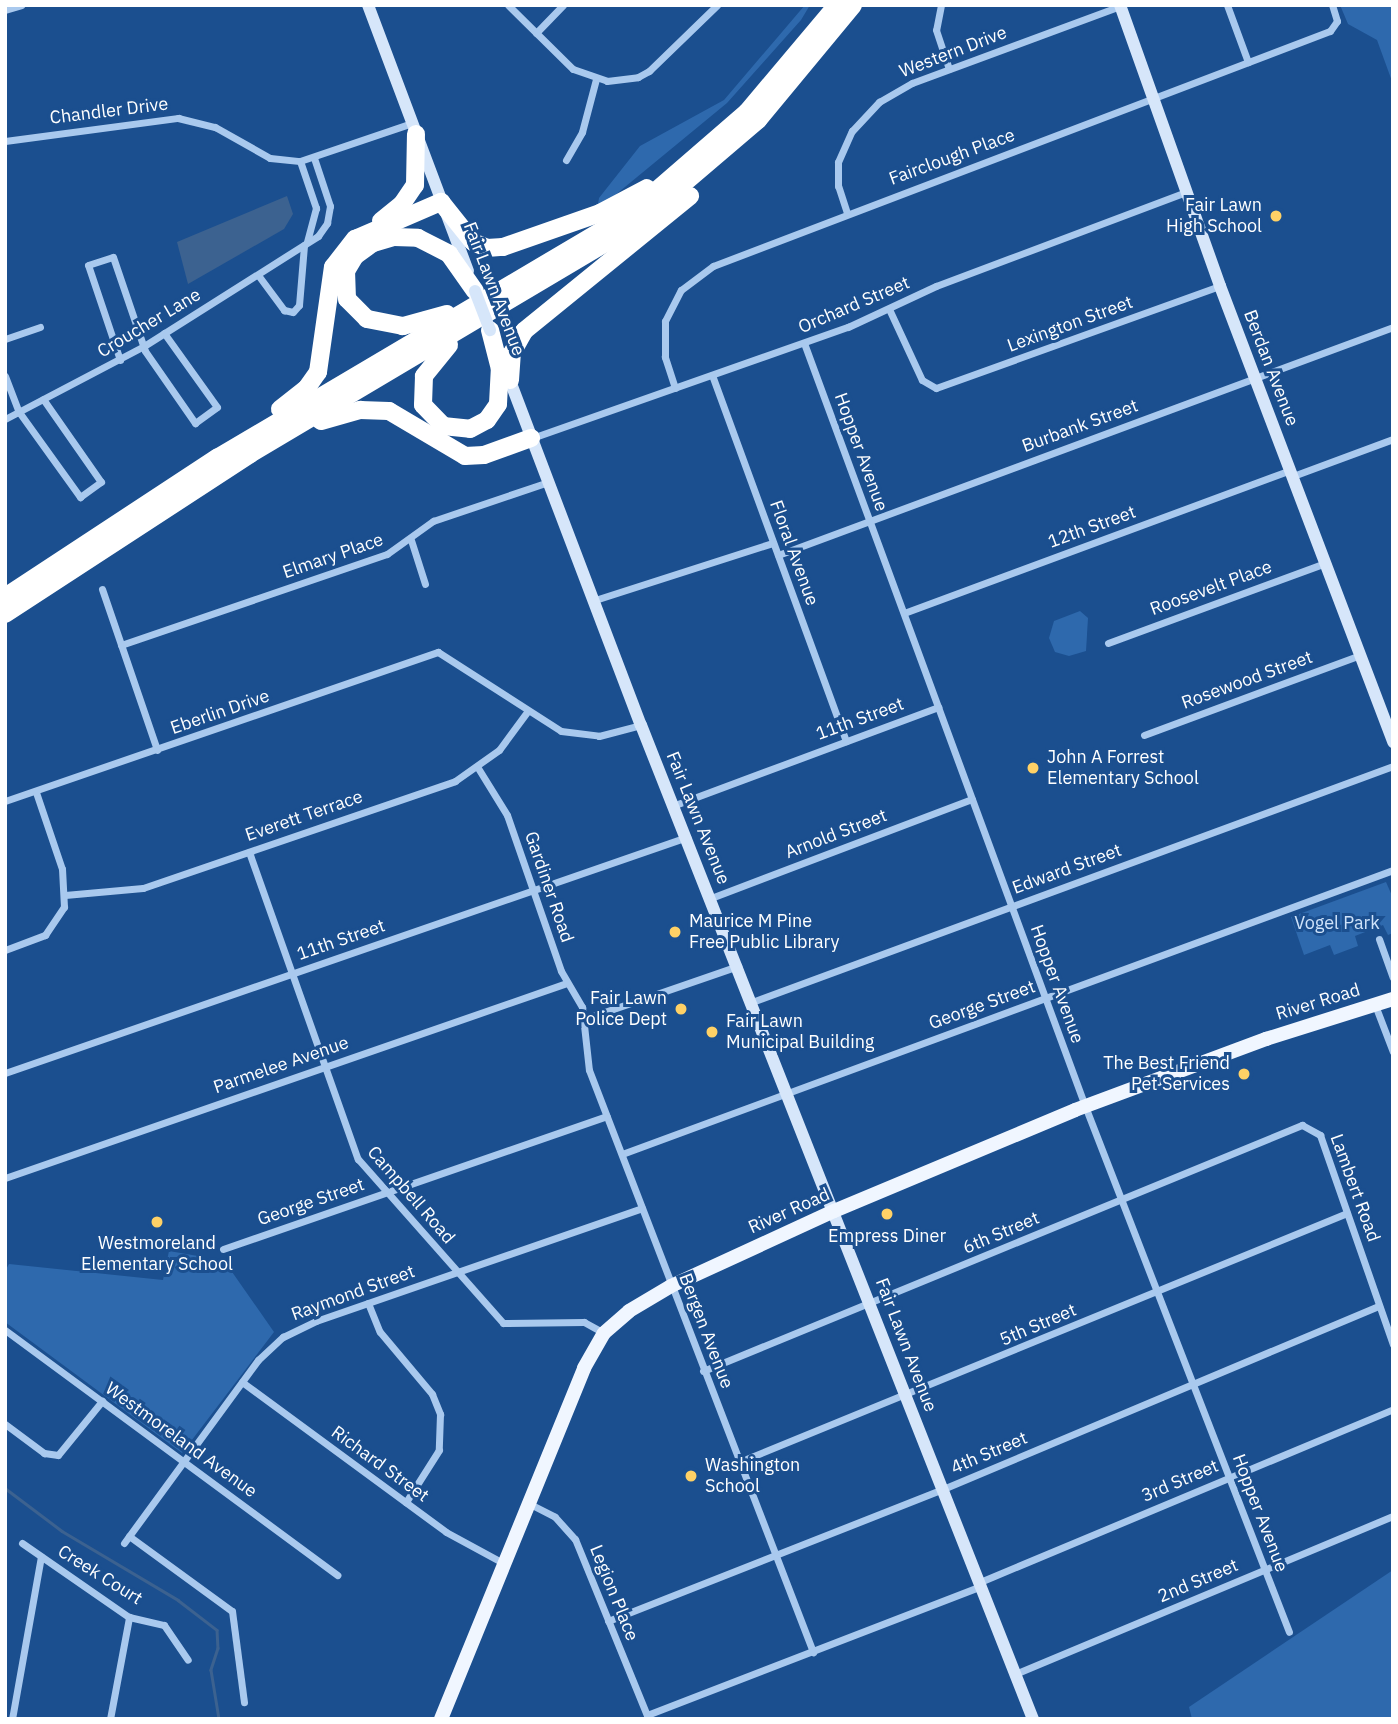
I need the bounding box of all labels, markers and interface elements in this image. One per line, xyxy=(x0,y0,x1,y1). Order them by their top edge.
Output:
street label: Western Drive xyxy=(896,22,1010,82)
street label: Chandler Drive xyxy=(49,93,169,129)
street label: Fairclough Place xyxy=(886,124,1018,190)
place label: Fair Lawn High School xyxy=(1166,195,1262,238)
marker: Fair Lawn High School xyxy=(1268,208,1284,224)
street label: Fair Lawn Avenue xyxy=(459,219,529,359)
street label: Orchard Street xyxy=(795,272,913,338)
street label: Croucher Lane xyxy=(93,284,205,362)
street label: Lexington Street xyxy=(1004,291,1136,357)
street label: Berdan Avenue xyxy=(1239,307,1303,429)
street label: Hopper Avenue xyxy=(830,390,892,514)
street label: Burbank Street xyxy=(1019,395,1141,457)
street label: Floral Avenue xyxy=(765,497,823,609)
street label: 12th Street xyxy=(1045,501,1139,553)
street label: Elmary Place xyxy=(280,529,386,583)
street label: Roosevelt Place xyxy=(1147,556,1275,620)
street label: Rosewood Street xyxy=(1179,646,1315,714)
street label: Eberlin Drive xyxy=(168,685,272,739)
street label: 11th Street xyxy=(813,693,907,745)
place label: John A Forrest Elementary School xyxy=(1047,747,1199,790)
street label: Fair Lawn Avenue xyxy=(662,748,734,888)
marker: John A Forrest Elementary School xyxy=(1025,760,1041,776)
street label: Everett Terrace xyxy=(242,786,366,846)
street label: Arnold Street xyxy=(782,805,890,863)
street label: Gardiner Road xyxy=(520,829,578,945)
street label: Edward Street xyxy=(1009,839,1125,899)
place label: Maurice M Pine Free Public Library xyxy=(689,911,839,954)
park label: Vogel Park xyxy=(1294,912,1380,934)
street label: 11th Street xyxy=(294,915,388,965)
street label: Hopper Avenue xyxy=(1026,922,1088,1046)
marker: Maurice M Pine Free Public Library xyxy=(667,924,683,940)
street label: George Street xyxy=(926,976,1038,1034)
street label: River Road xyxy=(1273,979,1363,1025)
place label: Fair Lawn Police Dept xyxy=(575,988,667,1030)
marker: Fair Lawn Police Dept xyxy=(673,1001,689,1017)
place label: Fair Lawn Municipal Building xyxy=(726,1011,874,1054)
marker: Fair Lawn Municipal Building xyxy=(704,1024,720,1040)
street label: Parmelee Avenue xyxy=(211,1032,351,1098)
place label: The Best Friend Pet Services xyxy=(1103,1053,1230,1096)
marker: The Best Friend Pet Services xyxy=(1236,1066,1252,1082)
street label: Lambert Road xyxy=(1325,1131,1385,1245)
street label: Campbell Road xyxy=(363,1142,459,1248)
street label: George Street xyxy=(255,1174,367,1230)
street label: River Road xyxy=(745,1183,833,1239)
marker: Empress Diner xyxy=(879,1206,895,1222)
street label: 6th Street xyxy=(960,1207,1042,1259)
marker: Westmoreland Elementary School xyxy=(149,1214,165,1230)
place label: Empress Diner xyxy=(828,1225,946,1247)
place label: Westmoreland Elementary School xyxy=(81,1233,233,1276)
street label: Raymond Street xyxy=(288,1261,418,1325)
street label: Bergen Avenue xyxy=(674,1270,738,1392)
street label: Fair Lawn Avenue xyxy=(871,1275,941,1415)
street label: 5th Street xyxy=(997,1299,1079,1351)
street label: Westmoreland Avenue xyxy=(101,1378,261,1502)
street label: Richard Street xyxy=(327,1421,433,1507)
street label: 4th Street xyxy=(948,1427,1030,1479)
street label: Hopper Avenue xyxy=(1228,1451,1292,1575)
place label: Washington School xyxy=(705,1455,800,1498)
street label: 3rd Street xyxy=(1138,1455,1222,1507)
marker: Washington School xyxy=(683,1468,699,1484)
street label: Creek Court xyxy=(54,1540,146,1610)
street label: Legion Place xyxy=(585,1542,643,1644)
street label: 2nd Street xyxy=(1155,1554,1241,1608)

